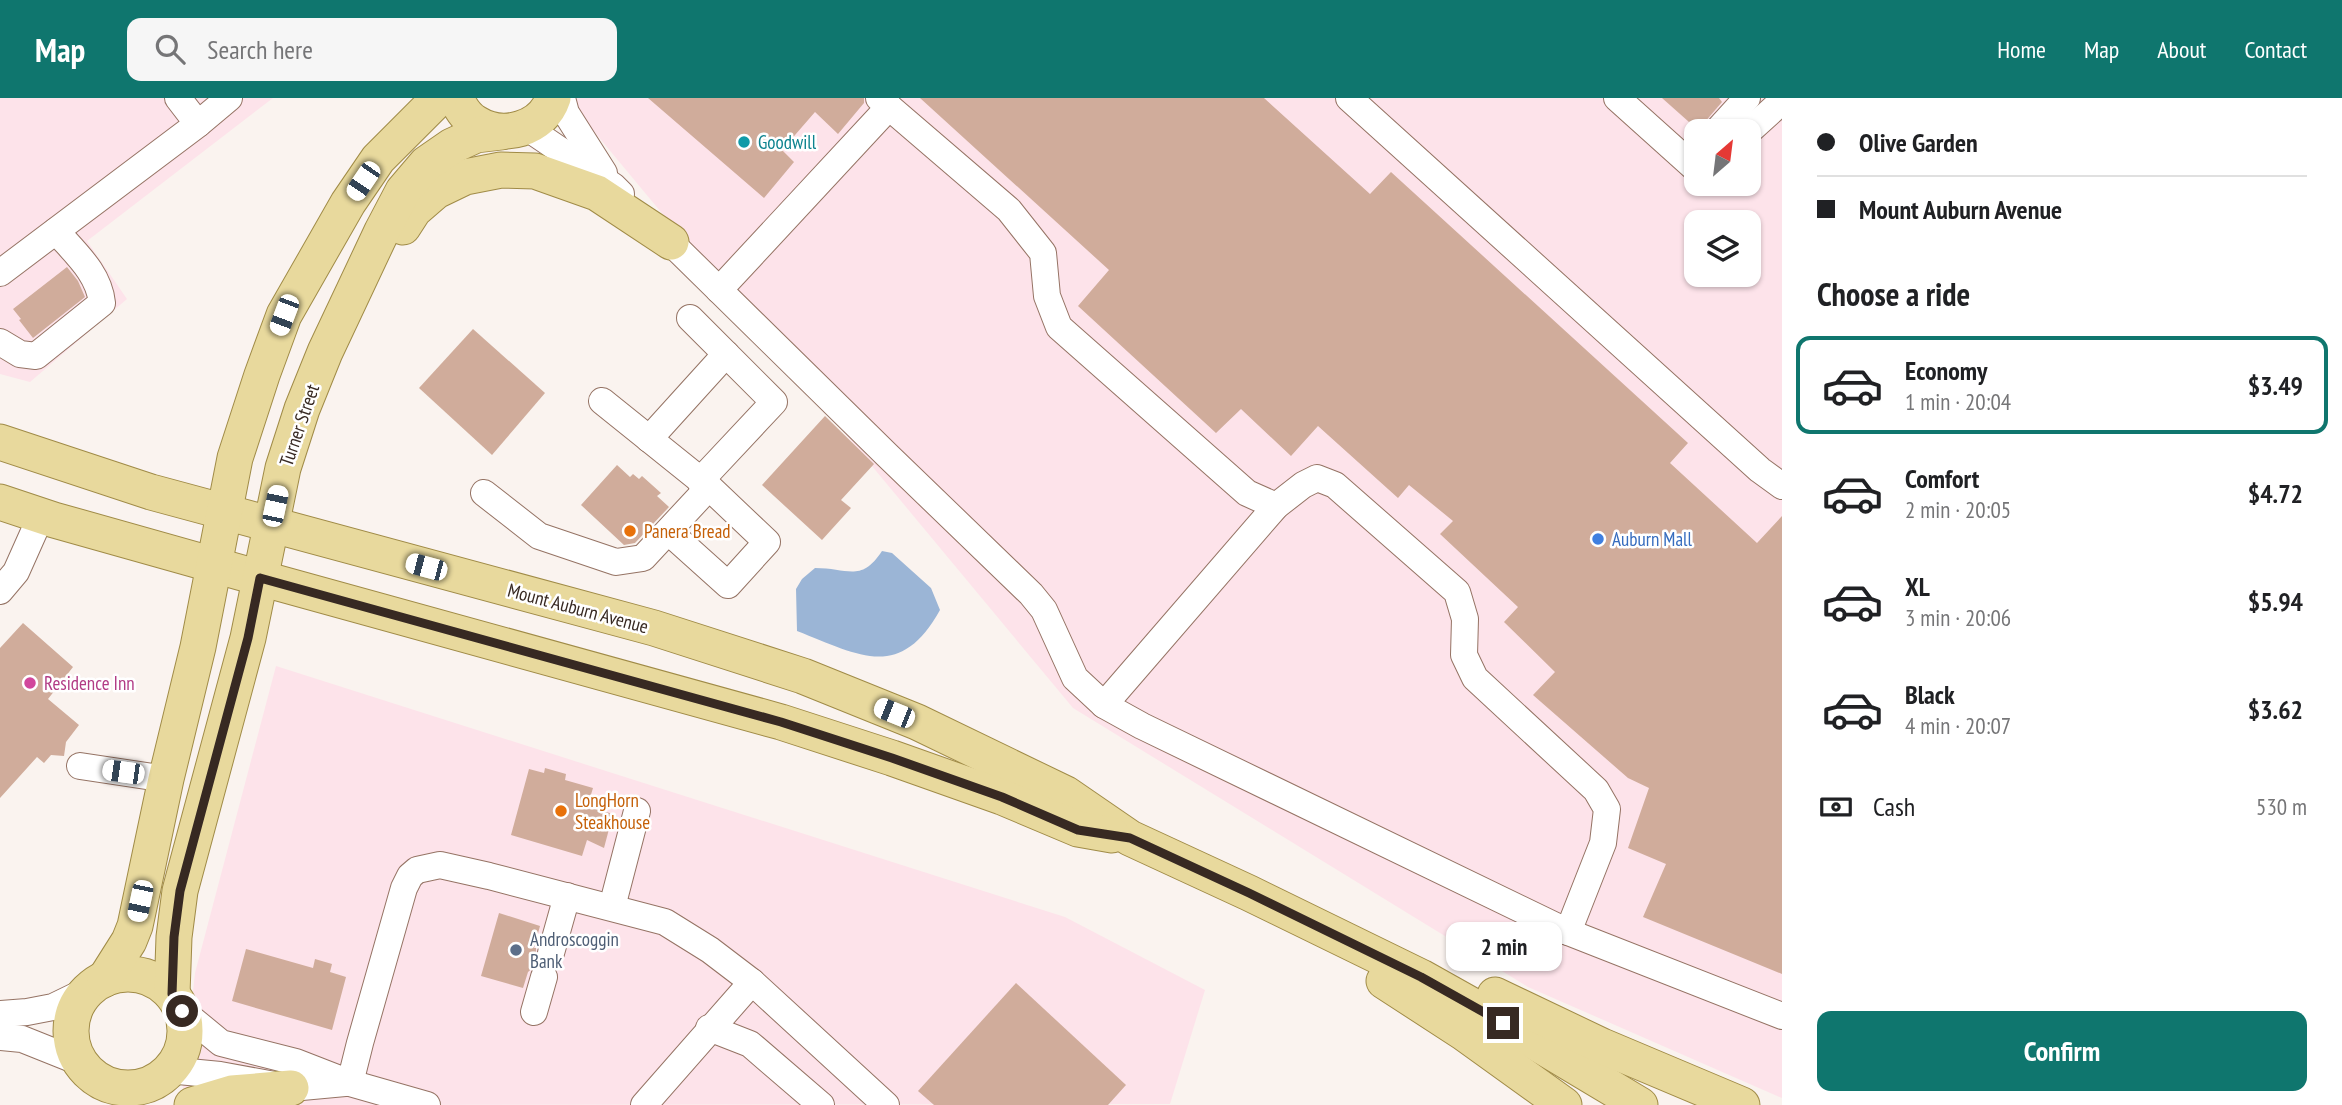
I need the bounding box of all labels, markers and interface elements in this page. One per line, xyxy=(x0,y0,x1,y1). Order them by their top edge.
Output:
search box xyxy=(127,18,617,81)
text: Map xyxy=(35,28,85,71)
icon: search xyxy=(151,30,189,68)
text: Search here xyxy=(207,33,313,66)
text: Home xyxy=(1997,34,2046,65)
text: Map xyxy=(2084,34,2119,65)
text: About xyxy=(2157,34,2206,65)
text: Contact xyxy=(2244,34,2307,65)
north arrow xyxy=(1684,119,1760,196)
map controls xyxy=(1684,119,1761,287)
text: Olive Garden xyxy=(1859,126,1978,159)
place label: Goodwill xyxy=(758,130,817,154)
marker: Goodwill xyxy=(736,134,752,150)
car xyxy=(343,158,384,204)
text: Mount Auburn Avenue xyxy=(1859,193,2062,226)
button: layers xyxy=(1684,210,1761,287)
text: Choose a ride xyxy=(1817,273,1970,315)
car xyxy=(267,292,302,338)
icon: car xyxy=(1821,354,1884,417)
text: Economy xyxy=(1905,354,1987,387)
text: $3.49 xyxy=(2248,369,2303,402)
street label: Turner Street xyxy=(274,380,324,469)
text: 1 min · 20:04 xyxy=(1905,387,2011,416)
icon: car xyxy=(1821,462,1884,525)
text: Comfort xyxy=(1905,462,1979,495)
text: $4.72 xyxy=(2248,477,2303,510)
car xyxy=(261,483,290,529)
text: 2 min · 20:05 xyxy=(1905,495,2011,524)
place label: Panera Bread xyxy=(644,519,731,543)
marker: Panera Bread xyxy=(622,523,638,539)
place label: Auburn Mall xyxy=(1612,527,1692,551)
marker: Auburn Mall xyxy=(1590,531,1606,547)
car xyxy=(403,551,450,583)
icon: car xyxy=(1821,570,1884,633)
text: XL xyxy=(1905,570,1930,603)
street label: Mount Auburn Avenue xyxy=(505,578,651,638)
text: $5.94 xyxy=(2248,585,2303,618)
text: 3 min · 20:06 xyxy=(1905,603,2011,632)
place label: Residence Inn xyxy=(44,671,135,695)
marker: Residence Inn xyxy=(22,675,38,691)
icon: car xyxy=(1821,678,1884,741)
text: Black xyxy=(1905,678,1955,711)
text: $3.62 xyxy=(2248,693,2303,726)
car xyxy=(871,695,918,731)
text: 4 min · 20:07 xyxy=(1905,711,2011,740)
car xyxy=(101,759,146,785)
place label: LongHorn Steakhouse xyxy=(575,788,650,834)
icon: cash xyxy=(1817,788,1855,826)
text: Cash xyxy=(1873,790,1915,823)
text: 530 m xyxy=(2256,792,2307,821)
marker: LongHorn Steakhouse xyxy=(553,803,569,819)
car xyxy=(126,878,155,924)
callout: 2 min xyxy=(1445,922,1561,970)
place label: Androscoggin Bank xyxy=(530,927,619,973)
text: 2 min xyxy=(1481,932,1527,961)
marker: Androscoggin Bank xyxy=(508,942,524,958)
route start xyxy=(166,995,198,1027)
route end xyxy=(1487,1007,1519,1039)
button: Confirm xyxy=(1817,1011,2307,1091)

